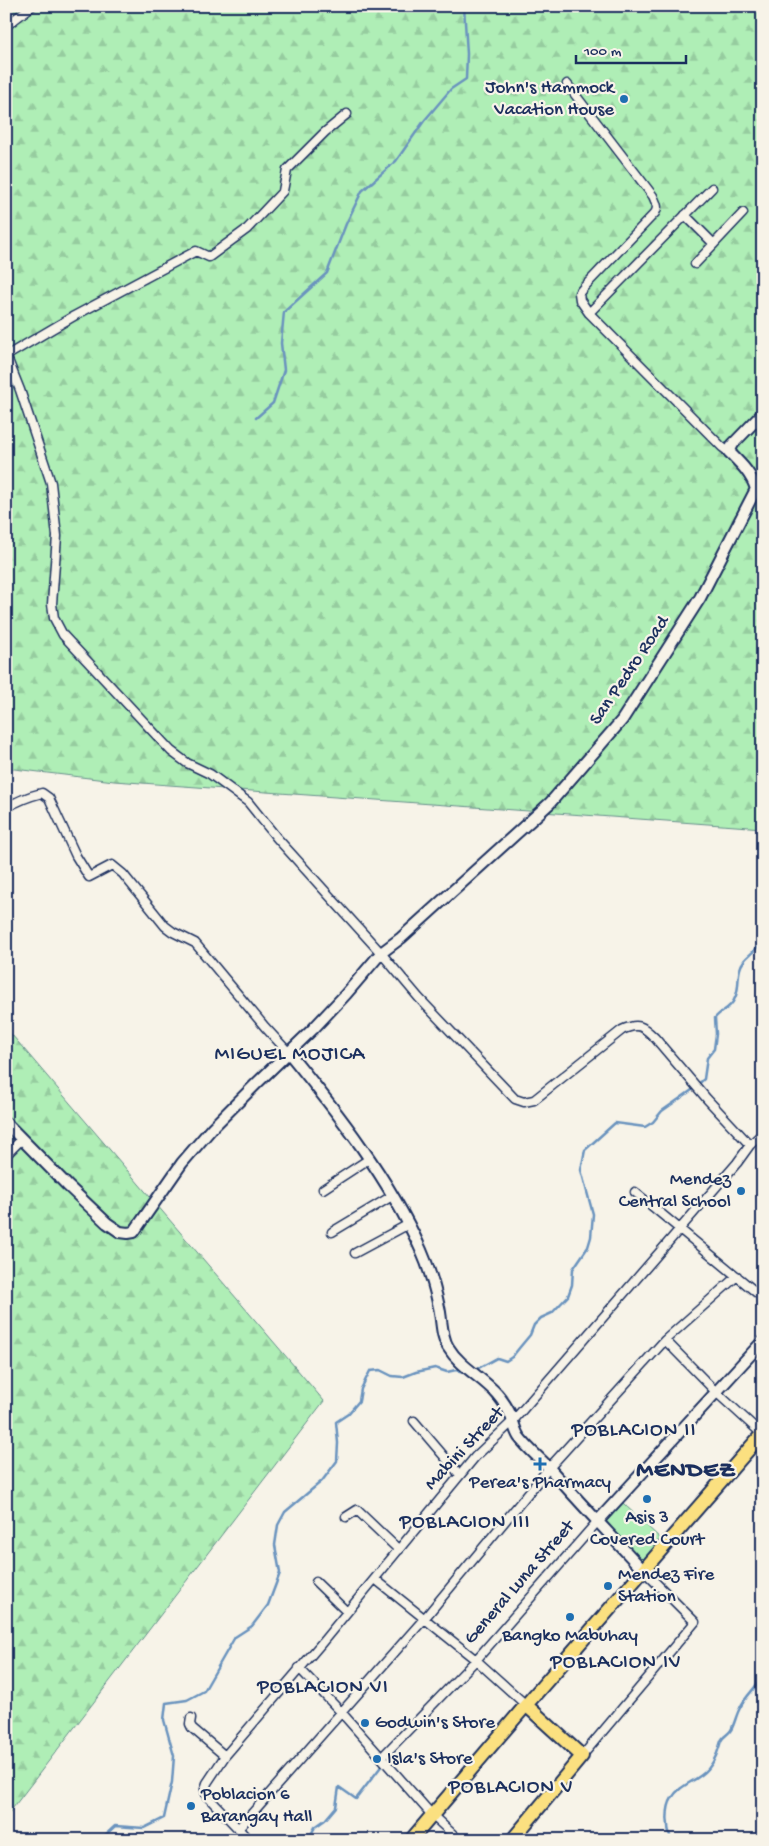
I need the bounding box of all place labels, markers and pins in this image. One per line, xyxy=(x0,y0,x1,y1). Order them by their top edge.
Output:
place label: John's Hammock Vacation House xyxy=(485,77,616,122)
marker: John's Hammock Vacation House xyxy=(618,93,630,105)
place label: Mendez Central School xyxy=(619,1169,732,1214)
marker: Mendez Central School xyxy=(735,1185,747,1197)
marker: Perea's Pharmacy xyxy=(534,1458,546,1470)
place label: Perea's Pharmacy xyxy=(468,1472,611,1495)
marker: Asis 3 Covered Court xyxy=(641,1493,653,1505)
place label: Asis 3 Covered Court xyxy=(590,1507,706,1552)
place label: Mendez Fire Station xyxy=(618,1564,714,1609)
marker: Mendez Fire Station xyxy=(602,1580,614,1592)
marker: Bangko Mabuhay xyxy=(564,1611,576,1623)
place label: Bangko Mabuhay xyxy=(501,1625,638,1648)
place label: Godwin's Store xyxy=(375,1712,495,1735)
marker: Godwin's Store xyxy=(359,1717,371,1729)
place label: Isla's Store xyxy=(387,1748,473,1771)
marker: Isla's Store xyxy=(371,1753,383,1765)
place label: Poblacion 6 Barangay Hall xyxy=(200,1784,313,1829)
marker: Poblacion 6 Barangay Hall xyxy=(185,1800,197,1812)

